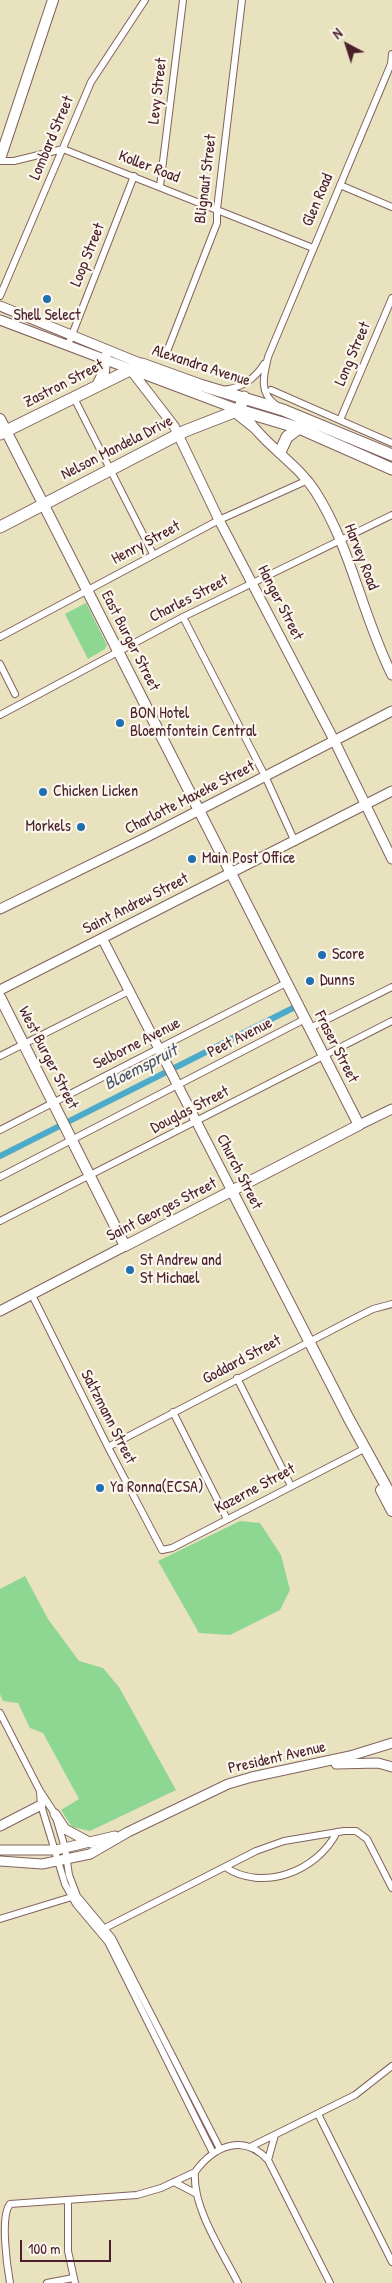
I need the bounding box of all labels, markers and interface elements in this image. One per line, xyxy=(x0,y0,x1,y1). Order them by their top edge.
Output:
north arrow xyxy=(322,20,372,70)
text: N xyxy=(328,23,346,43)
street label: Levy Street xyxy=(144,57,172,125)
street label: Lombard Street xyxy=(26,93,78,183)
street label: Blignaut Street xyxy=(191,133,221,225)
street label: Koller Road xyxy=(116,147,182,187)
street label: Glen Road xyxy=(298,171,338,229)
street label: Loop Street xyxy=(67,221,109,289)
marker: Shell Select xyxy=(41,293,53,305)
place label: Shell Select xyxy=(13,306,81,326)
street label: Long Street xyxy=(331,319,375,389)
street label: Alexandra Avenue xyxy=(150,341,252,391)
street label: Zastron Street xyxy=(21,356,107,412)
street label: Nelson Mandela Drive xyxy=(58,412,176,484)
street label: Henry Street xyxy=(108,517,184,569)
street label: Harvey Road xyxy=(340,521,382,593)
street label: Hanger Street xyxy=(253,562,307,644)
street label: Charles Street xyxy=(146,571,232,627)
street label: East Burger Street xyxy=(96,588,164,694)
place label: BON Hotel Bloemfontein Central xyxy=(130,704,256,742)
marker: BON Hotel Bloemfontein Central xyxy=(114,717,126,729)
street label: Charlotte Maxeke Street xyxy=(122,757,258,839)
place label: Chicken Licken xyxy=(53,782,138,802)
marker: Chicken Licken xyxy=(37,786,49,798)
place label: Morkels xyxy=(25,817,71,837)
marker: Morkels xyxy=(75,821,87,833)
place label: Main Post Office xyxy=(202,849,295,869)
marker: Main Post Office xyxy=(186,853,198,865)
street label: Saint Andrew Street xyxy=(80,869,192,939)
place label: Score xyxy=(332,945,365,965)
marker: Score xyxy=(316,949,328,961)
place label: Dunns xyxy=(320,971,355,991)
marker: Dunns xyxy=(304,975,316,987)
street label: West Burger Street xyxy=(14,1003,82,1113)
street label: Fraser Street xyxy=(310,1008,362,1086)
street label: Selborne Avenue xyxy=(90,1014,184,1074)
street label: Peet Avenue xyxy=(204,1014,276,1062)
water label: Bloemspruit xyxy=(101,1040,181,1096)
street label: Douglas Street xyxy=(148,1082,232,1138)
street label: Church Street xyxy=(212,1131,266,1213)
street label: Saint Georges Street xyxy=(104,1174,220,1246)
place label: St Andrew and St Michael xyxy=(140,1251,221,1289)
marker: St Andrew and St Michael xyxy=(124,1264,136,1276)
street label: Goddard Street xyxy=(199,1331,285,1389)
street label: Saltzmann Street xyxy=(76,1367,140,1467)
street label: Kazerne Street xyxy=(211,1460,299,1518)
place label: Ya Ronna(ECSA) xyxy=(110,1478,204,1498)
marker: Ya Ronna(ECSA) xyxy=(94,1482,106,1494)
street label: President Avenue xyxy=(226,1737,328,1779)
scale bar xyxy=(22,2230,114,2262)
text: 100 m xyxy=(28,2238,61,2259)

